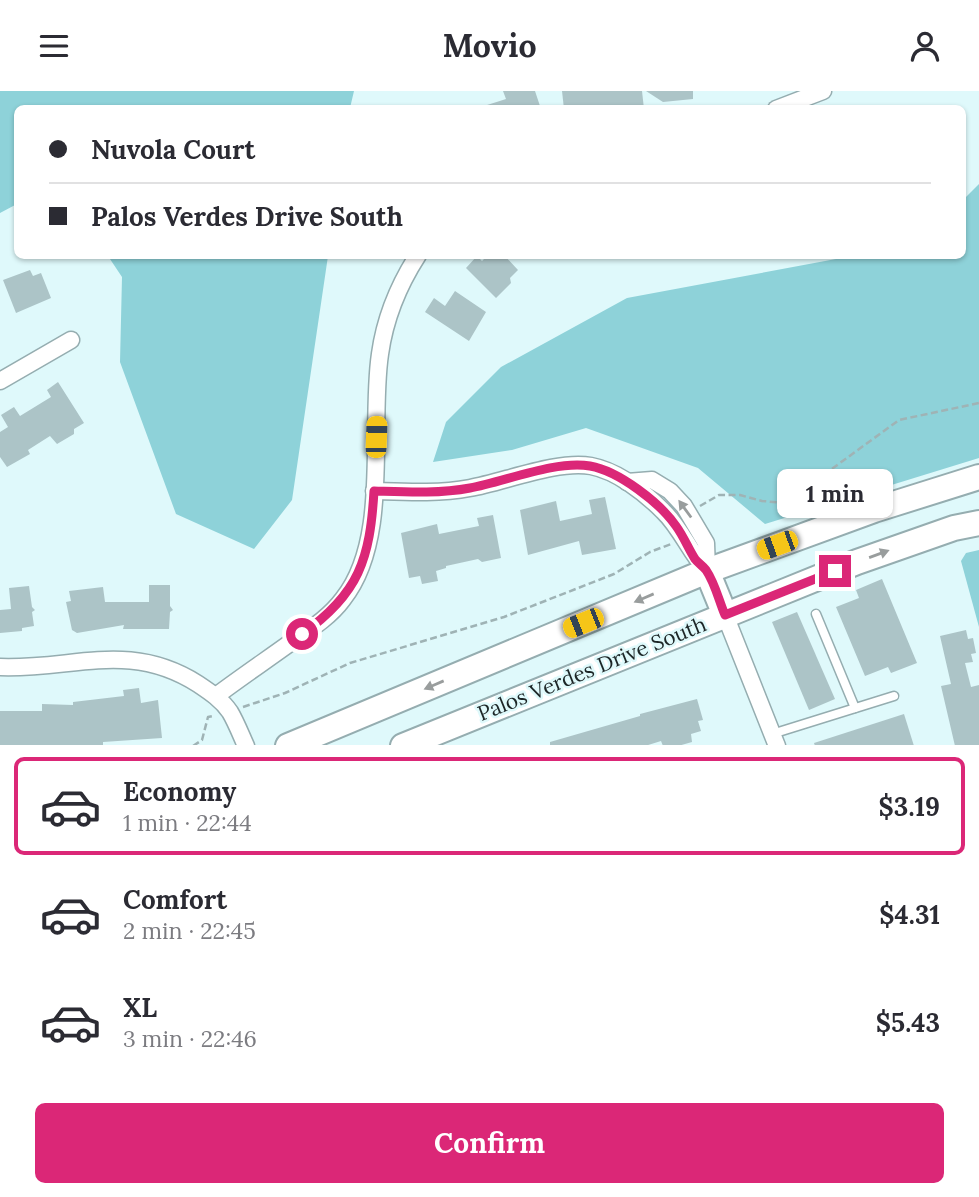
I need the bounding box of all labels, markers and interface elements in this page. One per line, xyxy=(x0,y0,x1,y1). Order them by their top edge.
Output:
text: Movio xyxy=(442,25,537,66)
icon: menu xyxy=(35,27,73,65)
icon: person xyxy=(906,27,944,65)
text: Nuvola Court xyxy=(91,133,255,166)
text: Palos Verdes Drive South xyxy=(91,200,403,233)
car xyxy=(365,416,388,458)
callout: 1 min xyxy=(777,469,893,519)
text: 1 min xyxy=(806,479,864,508)
one-way arrow xyxy=(678,500,692,518)
car xyxy=(754,528,801,562)
one-way arrow xyxy=(869,548,890,559)
route end xyxy=(819,555,851,587)
one-way arrow xyxy=(633,592,654,603)
car xyxy=(560,605,607,641)
street label: Palos Verdes Drive South xyxy=(473,610,710,727)
route start xyxy=(286,618,318,650)
one-way arrow xyxy=(423,680,444,691)
icon: car xyxy=(39,775,102,838)
text: Economy xyxy=(123,775,236,808)
text: $3.19 xyxy=(879,790,940,823)
text: 1 min · 22:44 xyxy=(123,808,252,837)
icon: car xyxy=(39,883,102,946)
text: Comfort xyxy=(123,883,227,916)
text: $4.31 xyxy=(879,898,940,931)
text: 2 min · 22:45 xyxy=(123,916,256,945)
icon: car xyxy=(39,991,102,1054)
text: XL xyxy=(123,991,157,1024)
text: $5.43 xyxy=(876,1006,940,1039)
text: 3 min · 22:46 xyxy=(123,1024,257,1053)
button: Confirm xyxy=(35,1103,944,1183)

